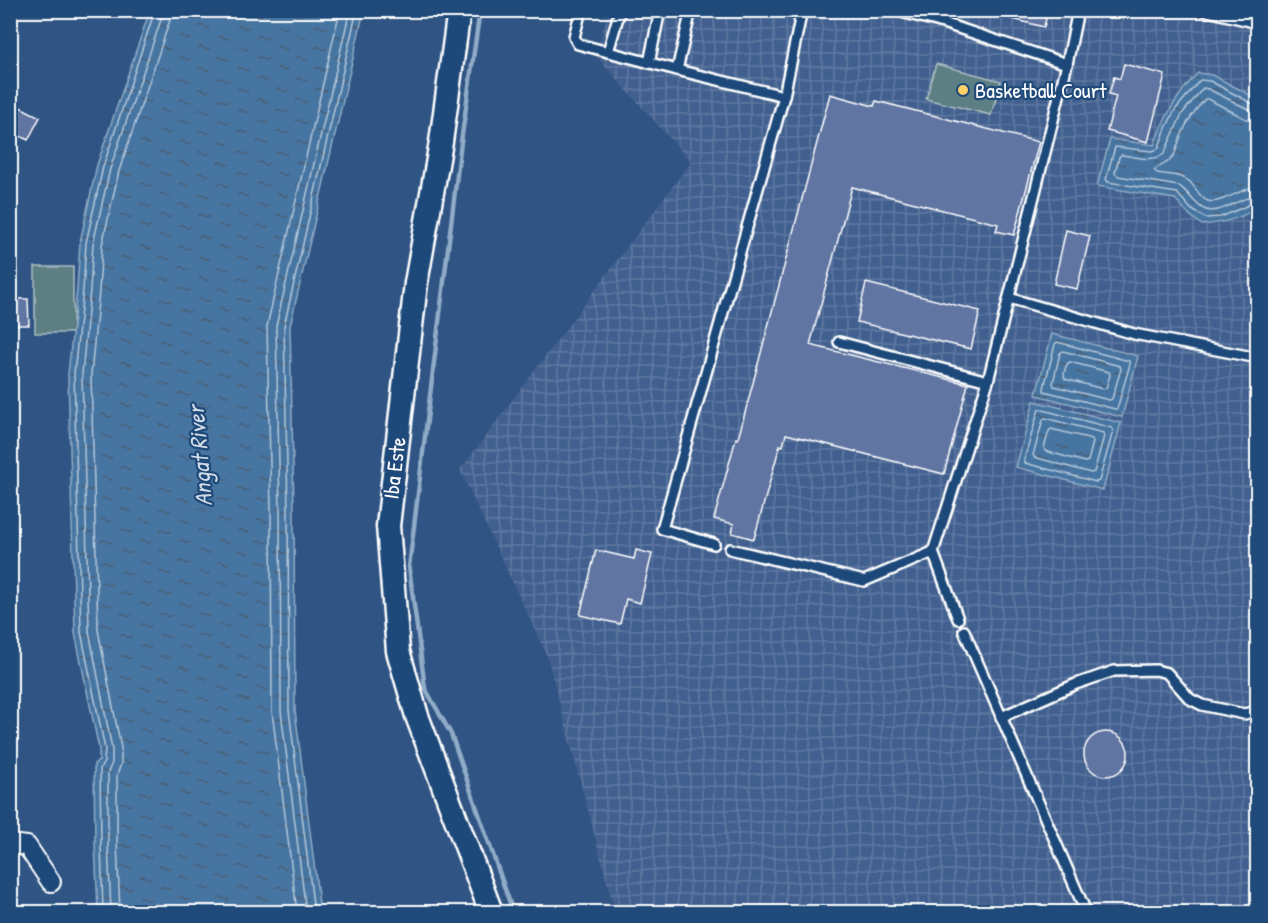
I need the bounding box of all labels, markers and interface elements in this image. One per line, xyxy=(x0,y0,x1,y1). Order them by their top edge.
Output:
place label: Basketball Court xyxy=(975,75,1107,105)
marker: Basketball Court xyxy=(956,83,970,97)
water label: Angat River xyxy=(178,401,220,508)
street label: Iba Este xyxy=(375,435,413,501)

